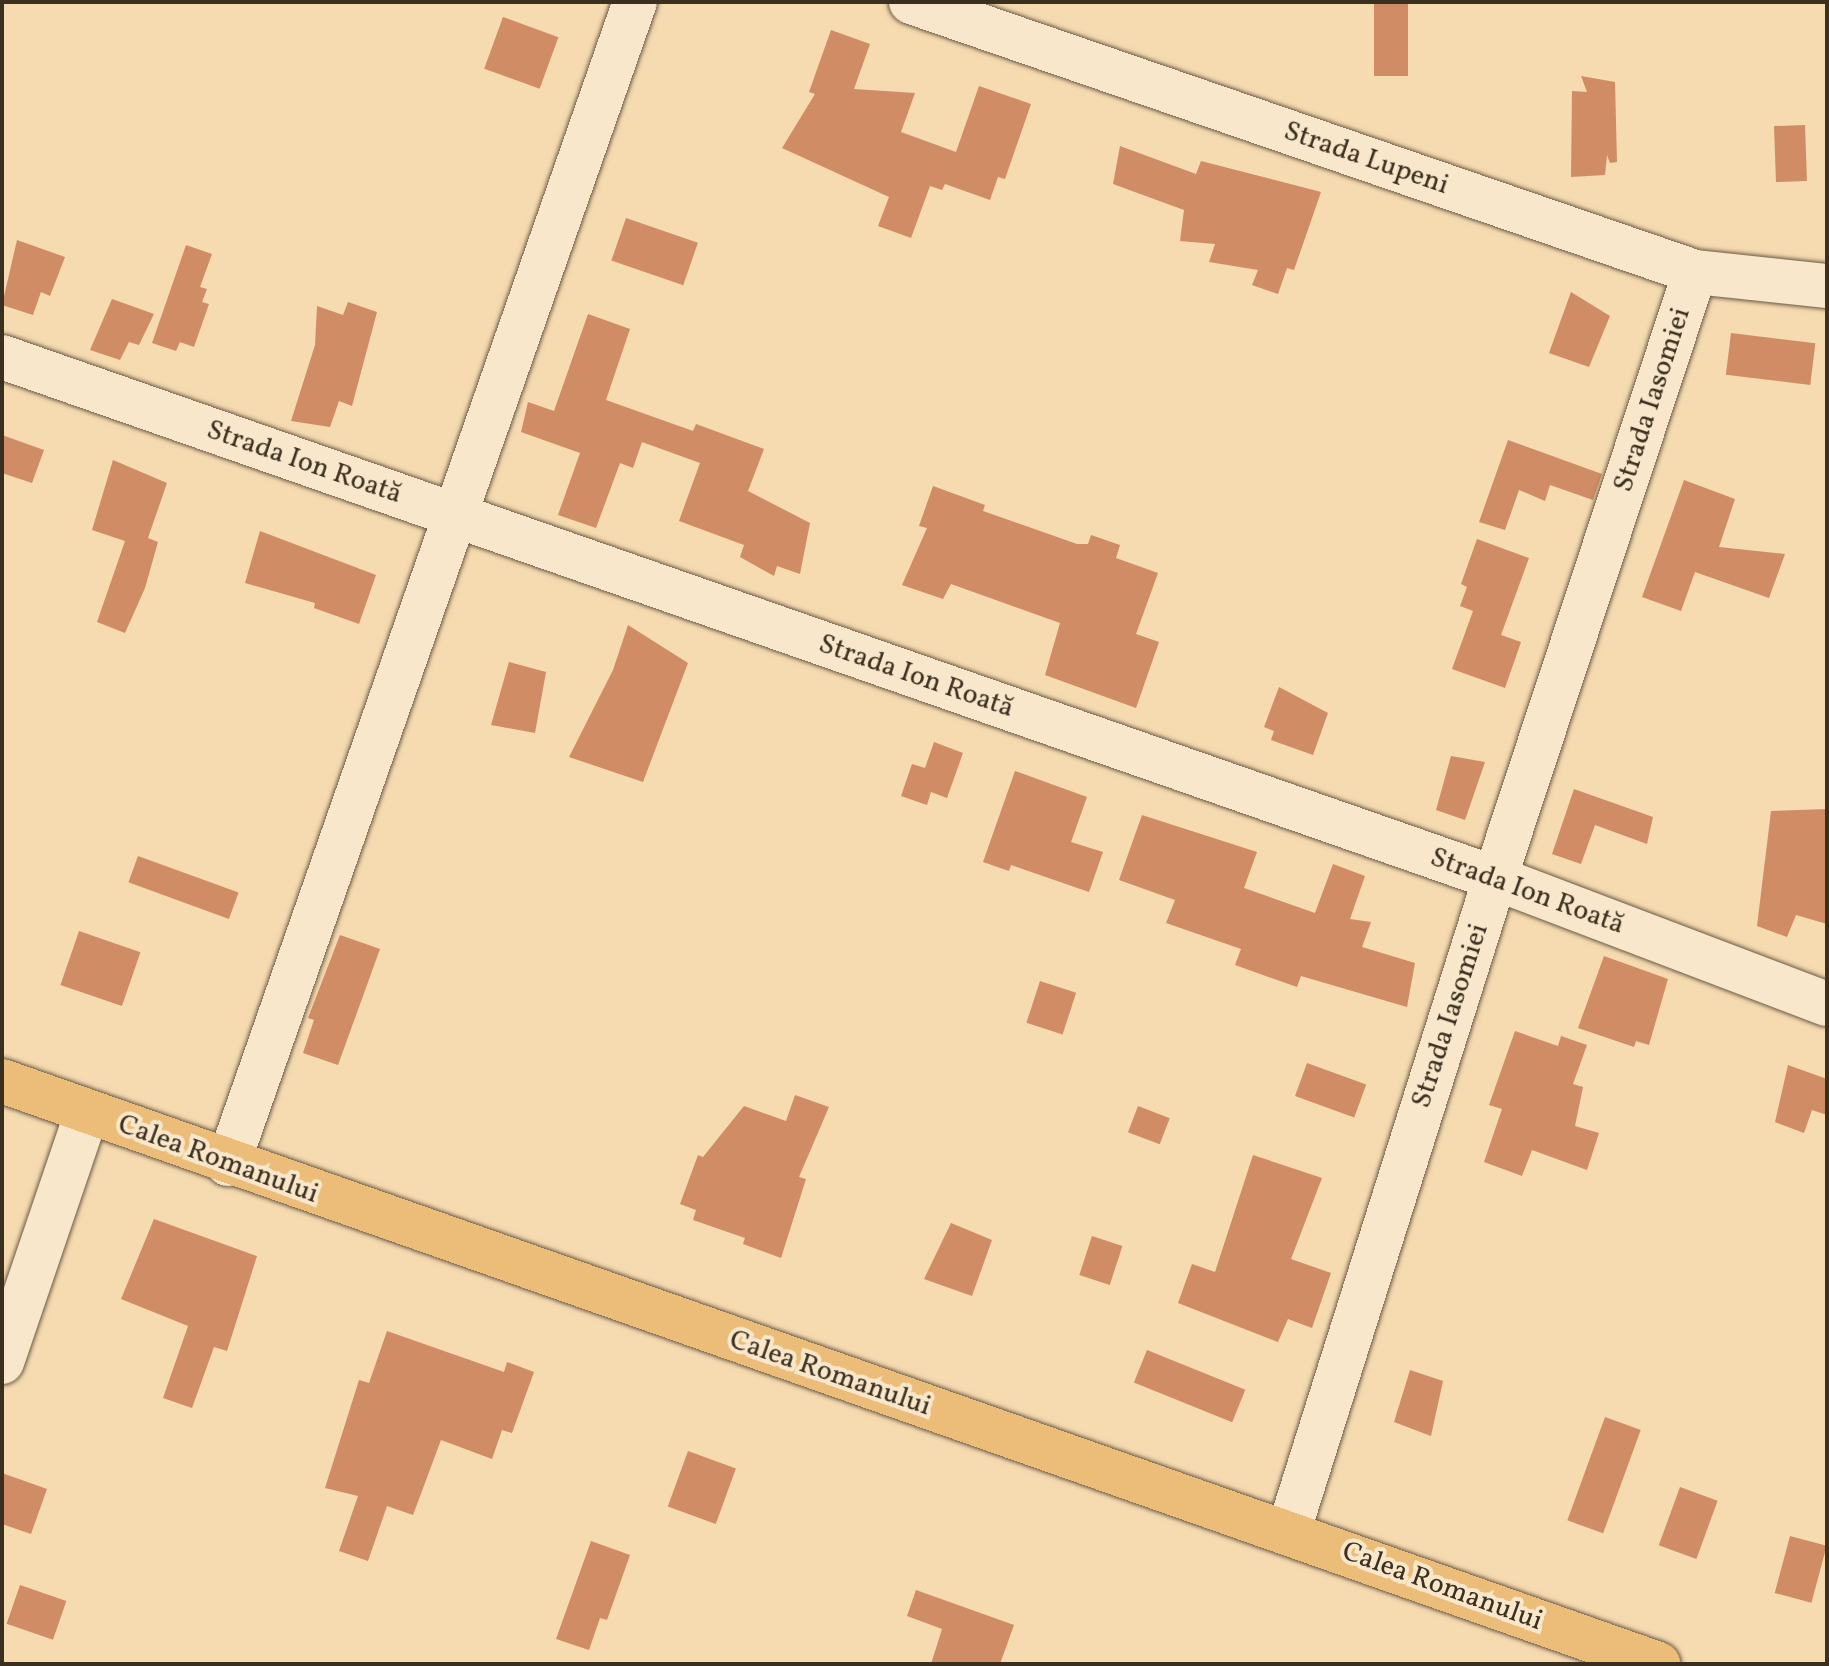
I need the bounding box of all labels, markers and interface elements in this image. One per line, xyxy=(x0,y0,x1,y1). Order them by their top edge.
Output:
street label: Strada Lupeni xyxy=(1279,115,1453,203)
street label: Strada Iasomiei xyxy=(1607,304,1699,496)
street label: Strada Ion Roată xyxy=(202,414,406,512)
street label: Strada Ion Roată xyxy=(814,628,1018,726)
street label: Strada Ion Roată xyxy=(1425,841,1629,943)
street label: Strada Iasomiei xyxy=(1405,920,1497,1112)
street label: Calea Romanului xyxy=(113,1108,323,1212)
street label: Calea Romanului xyxy=(725,1324,935,1424)
street label: Calea Romanului xyxy=(1337,1535,1547,1639)

